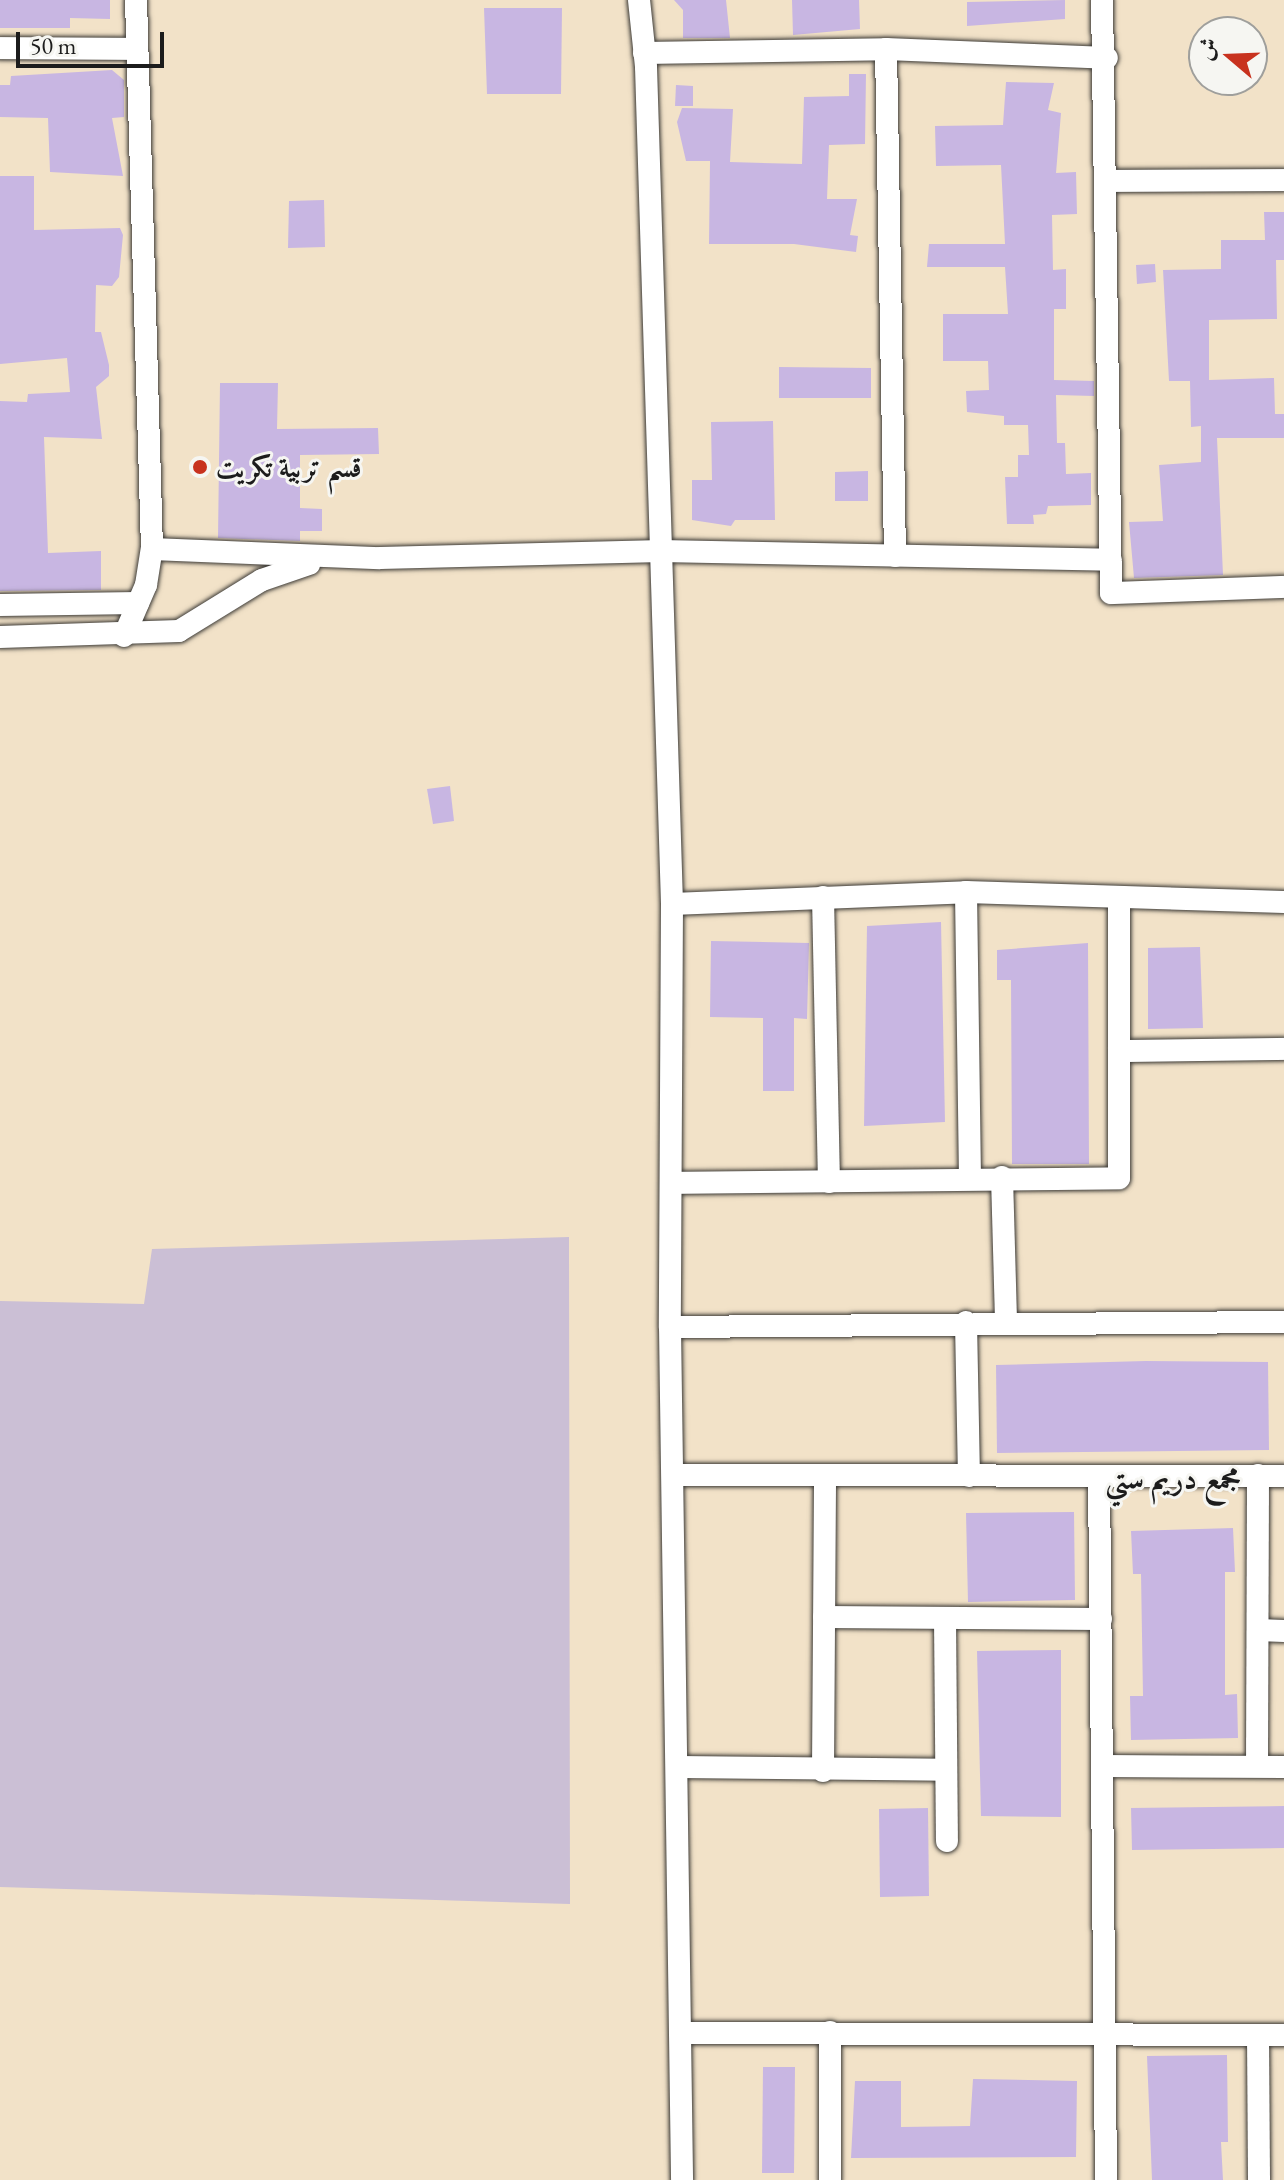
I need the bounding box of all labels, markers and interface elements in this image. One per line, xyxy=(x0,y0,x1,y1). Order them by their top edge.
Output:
scale bar xyxy=(20,16,168,66)
north arrow xyxy=(1188,16,1268,96)
text: 50 m xyxy=(30,30,77,61)
text: ش xyxy=(1189,34,1224,64)
place label: قسم تربية تكريت xyxy=(216,450,362,484)
marker: قسم تربية تكريت xyxy=(191,458,209,476)
district label: مجمع دريم ستي xyxy=(1105,1461,1241,1497)

